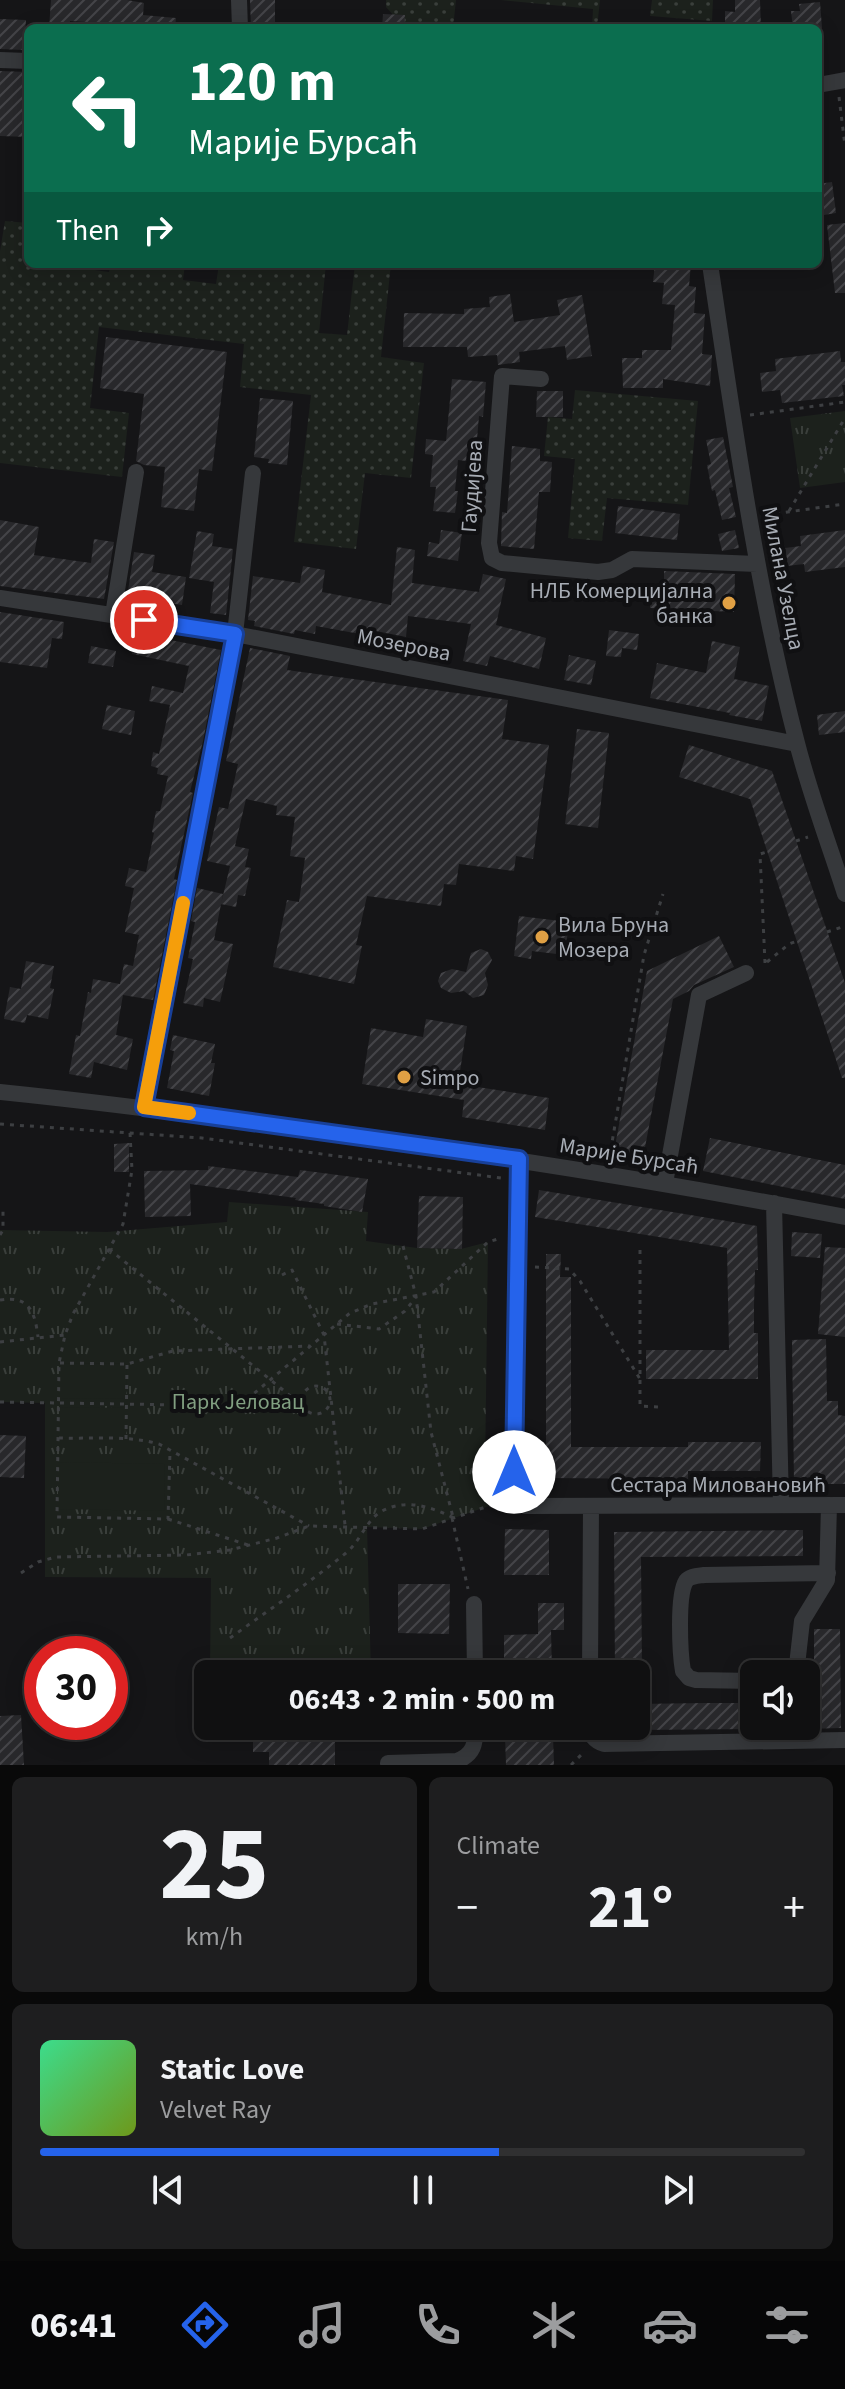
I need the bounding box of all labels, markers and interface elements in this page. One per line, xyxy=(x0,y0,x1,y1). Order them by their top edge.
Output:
text: 120 m xyxy=(188,43,336,122)
icon: left xyxy=(56,56,160,160)
text: Марије Бурсаћ xyxy=(188,117,418,168)
icon: right xyxy=(136,208,180,252)
text: Then xyxy=(56,209,120,252)
street label: Гаудијева xyxy=(453,439,491,534)
street label: Милана Узелца xyxy=(753,504,813,653)
place label: НЛБ Комерцијална банка xyxy=(530,575,713,632)
pin xyxy=(110,586,178,654)
marker: НЛБ Комерцијална банка xyxy=(720,594,738,612)
icon: arrive xyxy=(122,598,166,642)
street label: Мозерова xyxy=(354,620,453,670)
place label: Вила Бруна Мозера xyxy=(558,909,669,966)
marker: Вила Бруна Мозера xyxy=(533,928,551,946)
place label: Simpo xyxy=(420,1062,480,1094)
marker: Simpo xyxy=(395,1068,413,1086)
street label: Марије Бурсаћ xyxy=(557,1129,701,1183)
park label: Парк Јеловац xyxy=(172,1386,304,1418)
position arrow xyxy=(472,1430,556,1514)
street label: Сестара Миловановић xyxy=(610,1469,826,1501)
speed limit sign: 30 xyxy=(24,1636,128,1740)
map controls xyxy=(740,1660,820,1740)
button: sound xyxy=(740,1660,820,1740)
text: 06:43 · 2 min · 500 m xyxy=(289,1678,555,1721)
text: 25 xyxy=(159,1792,269,1940)
text: Climate xyxy=(457,1827,540,1864)
text: 21° xyxy=(588,1866,673,1951)
text: − xyxy=(457,1877,478,1940)
text: + xyxy=(783,1877,805,1940)
text: km/h xyxy=(185,1918,243,1955)
text: Static Love xyxy=(160,2048,304,2091)
text: Velvet Ray xyxy=(160,2091,271,2128)
icon: previous xyxy=(146,2168,190,2212)
icon: pause xyxy=(401,2168,445,2212)
icon: next xyxy=(656,2168,700,2212)
icon: directions xyxy=(177,2297,233,2353)
icon: music xyxy=(294,2297,350,2353)
icon: phone xyxy=(410,2297,466,2353)
icon: climate xyxy=(526,2297,582,2353)
icon: car xyxy=(642,2297,698,2353)
icon: filters xyxy=(759,2297,815,2353)
text: 06:41 xyxy=(30,2300,117,2351)

